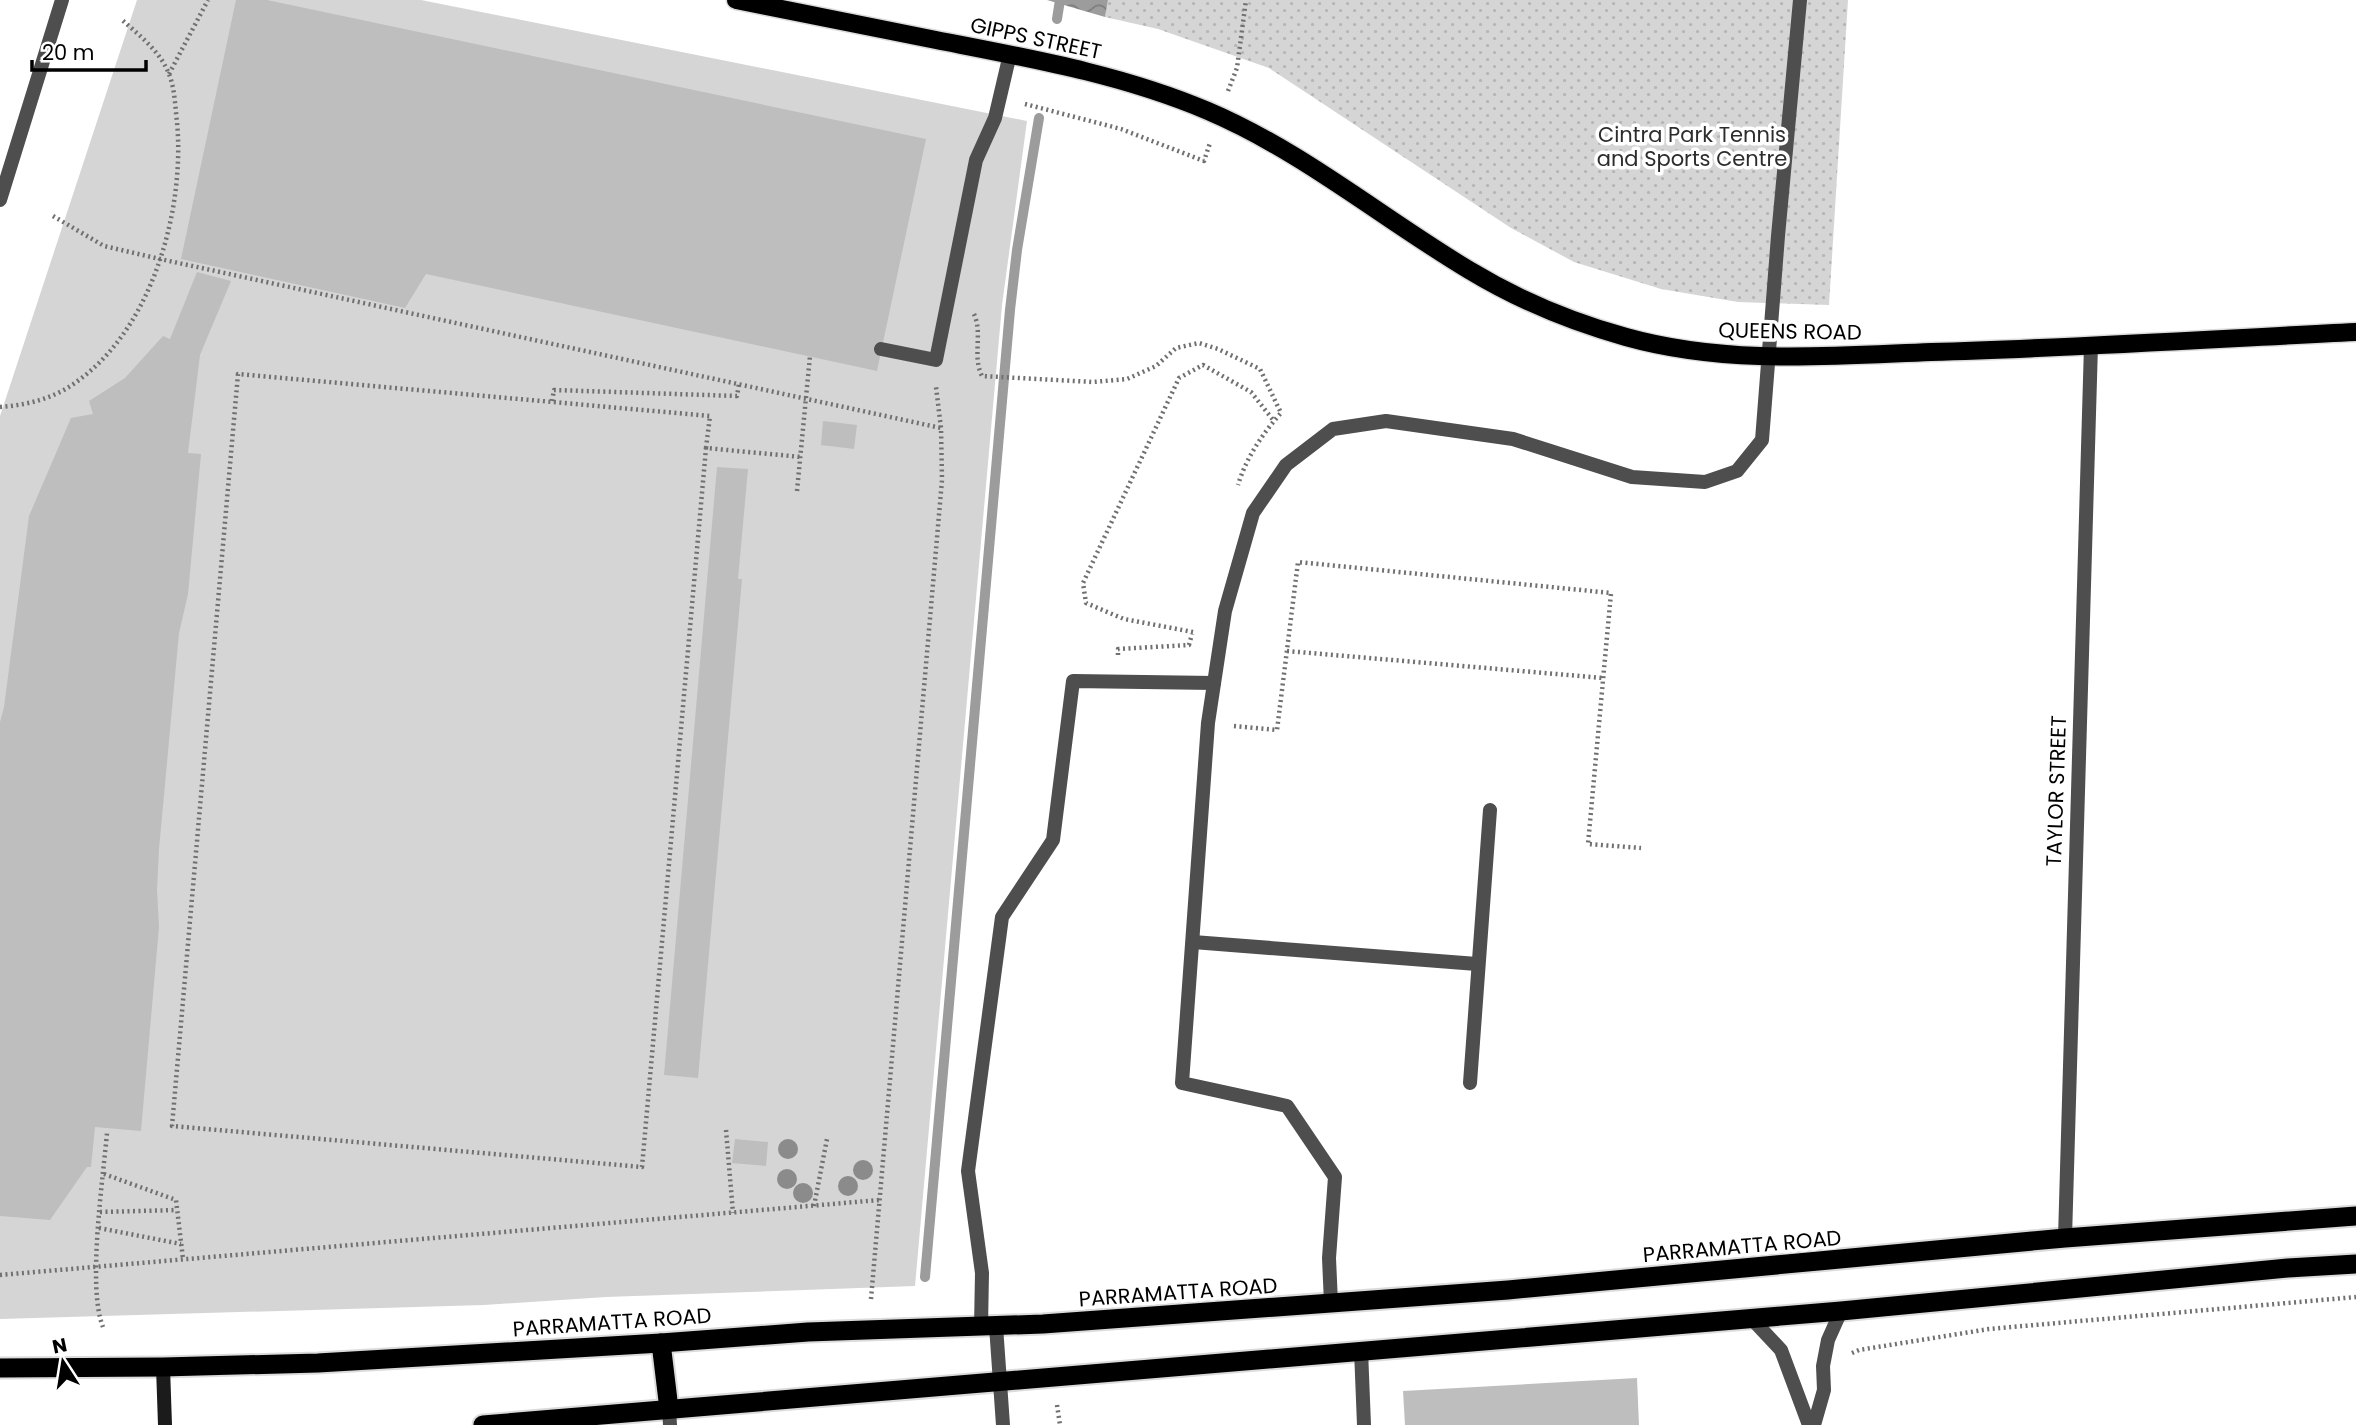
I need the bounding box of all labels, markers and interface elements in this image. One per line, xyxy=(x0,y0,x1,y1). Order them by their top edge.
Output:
street label: GIPPS STREET xyxy=(968,10,1104,66)
scale bar xyxy=(32,28,145,72)
text: 20 m xyxy=(42,38,95,67)
park label: Cintra Park Tennis and Sports Centre xyxy=(1597,120,1787,173)
street label: QUEENS ROAD xyxy=(1718,315,1862,347)
street label: TAYLOR STREET xyxy=(2039,715,2073,867)
street label: PARRAMATTA ROAD xyxy=(1642,1223,1842,1269)
street label: PARRAMATTA ROAD xyxy=(1078,1271,1278,1313)
street label: PARRAMATTA ROAD xyxy=(512,1301,712,1343)
north arrow xyxy=(28,1327,98,1397)
text: N xyxy=(50,1331,69,1361)

